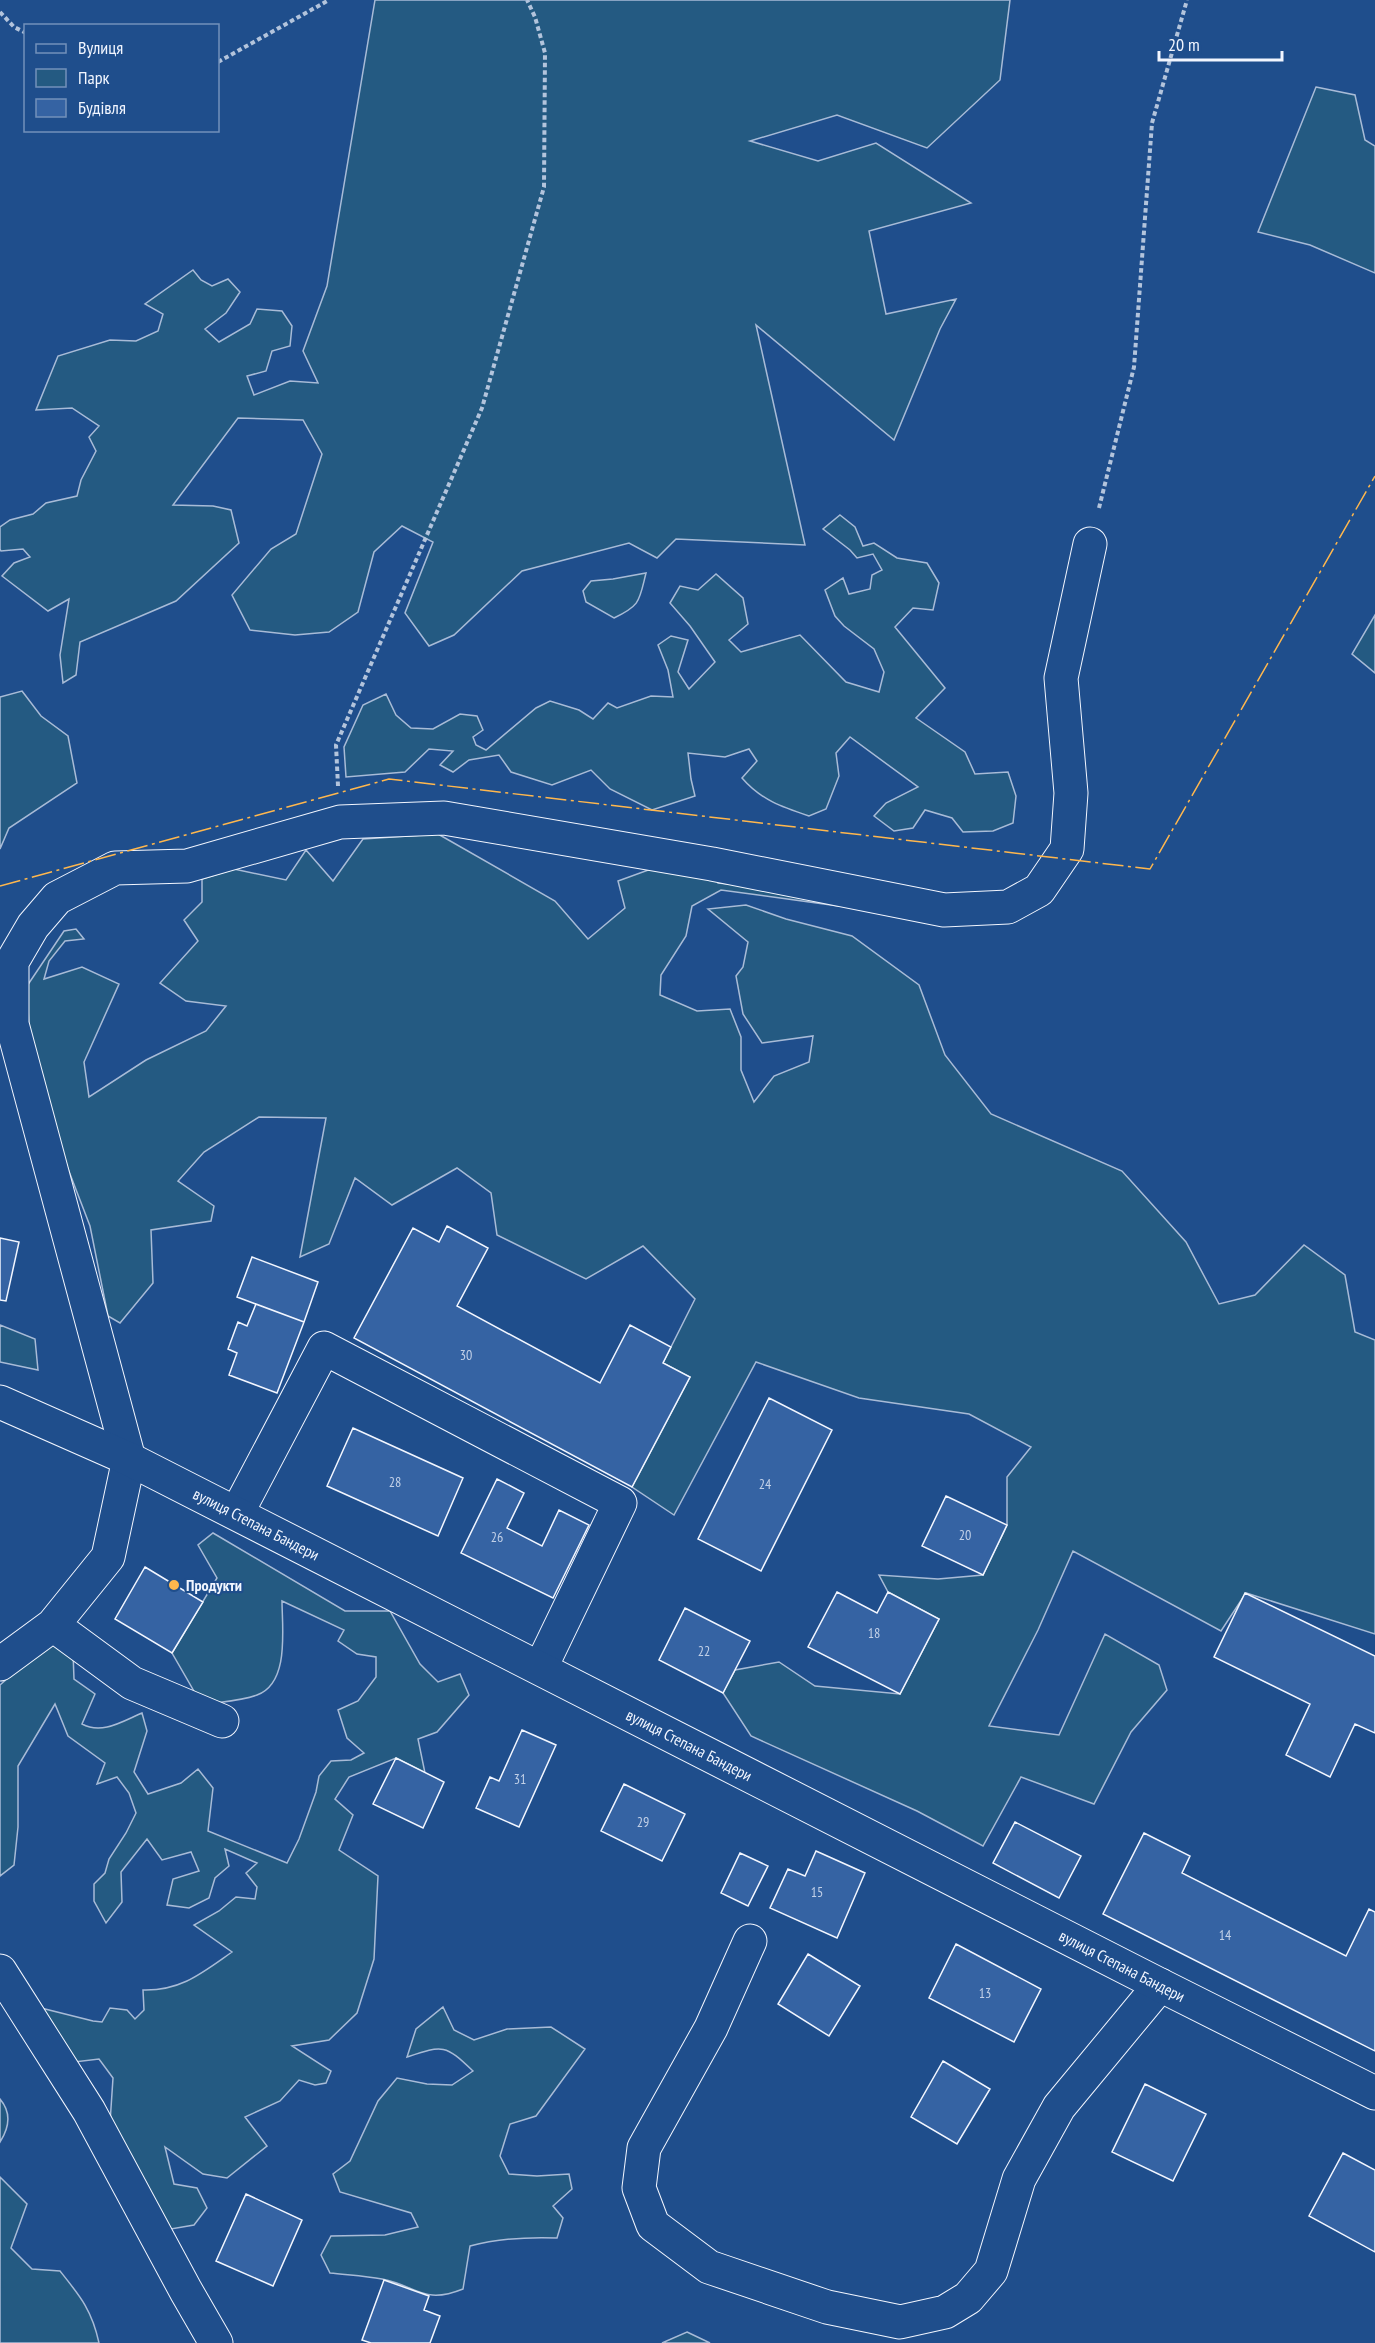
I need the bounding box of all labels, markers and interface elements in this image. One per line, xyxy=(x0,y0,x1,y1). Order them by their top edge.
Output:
legend xyxy=(24,24,219,132)
scale bar xyxy=(1159,24,1282,62)
text: 20 m xyxy=(1168,33,1200,56)
text: Вулиця xyxy=(78,36,123,59)
text: Парк xyxy=(78,66,109,89)
text: Будівля xyxy=(78,96,126,119)
house number: 30 xyxy=(460,1346,472,1364)
house number: 28 xyxy=(389,1473,401,1491)
house number: 24 xyxy=(759,1475,772,1493)
street label: вулиця Степана Бандери xyxy=(190,1484,323,1564)
house number: 20 xyxy=(959,1526,971,1544)
house number: 26 xyxy=(491,1528,503,1546)
place label: Продукти xyxy=(186,1575,242,1595)
marker: Продукти xyxy=(167,1578,181,1592)
house number: 18 xyxy=(868,1624,880,1642)
house number: 22 xyxy=(698,1642,710,1660)
street label: вулиця Степана Бандери xyxy=(623,1704,756,1785)
house number: 31 xyxy=(514,1770,526,1788)
house number: 29 xyxy=(637,1813,649,1831)
house number: 15 xyxy=(811,1883,823,1901)
street label: вулиця Степана Бандери xyxy=(1056,1925,1189,2006)
house number: 14 xyxy=(1219,1926,1232,1944)
house number: 13 xyxy=(979,1984,991,2002)

